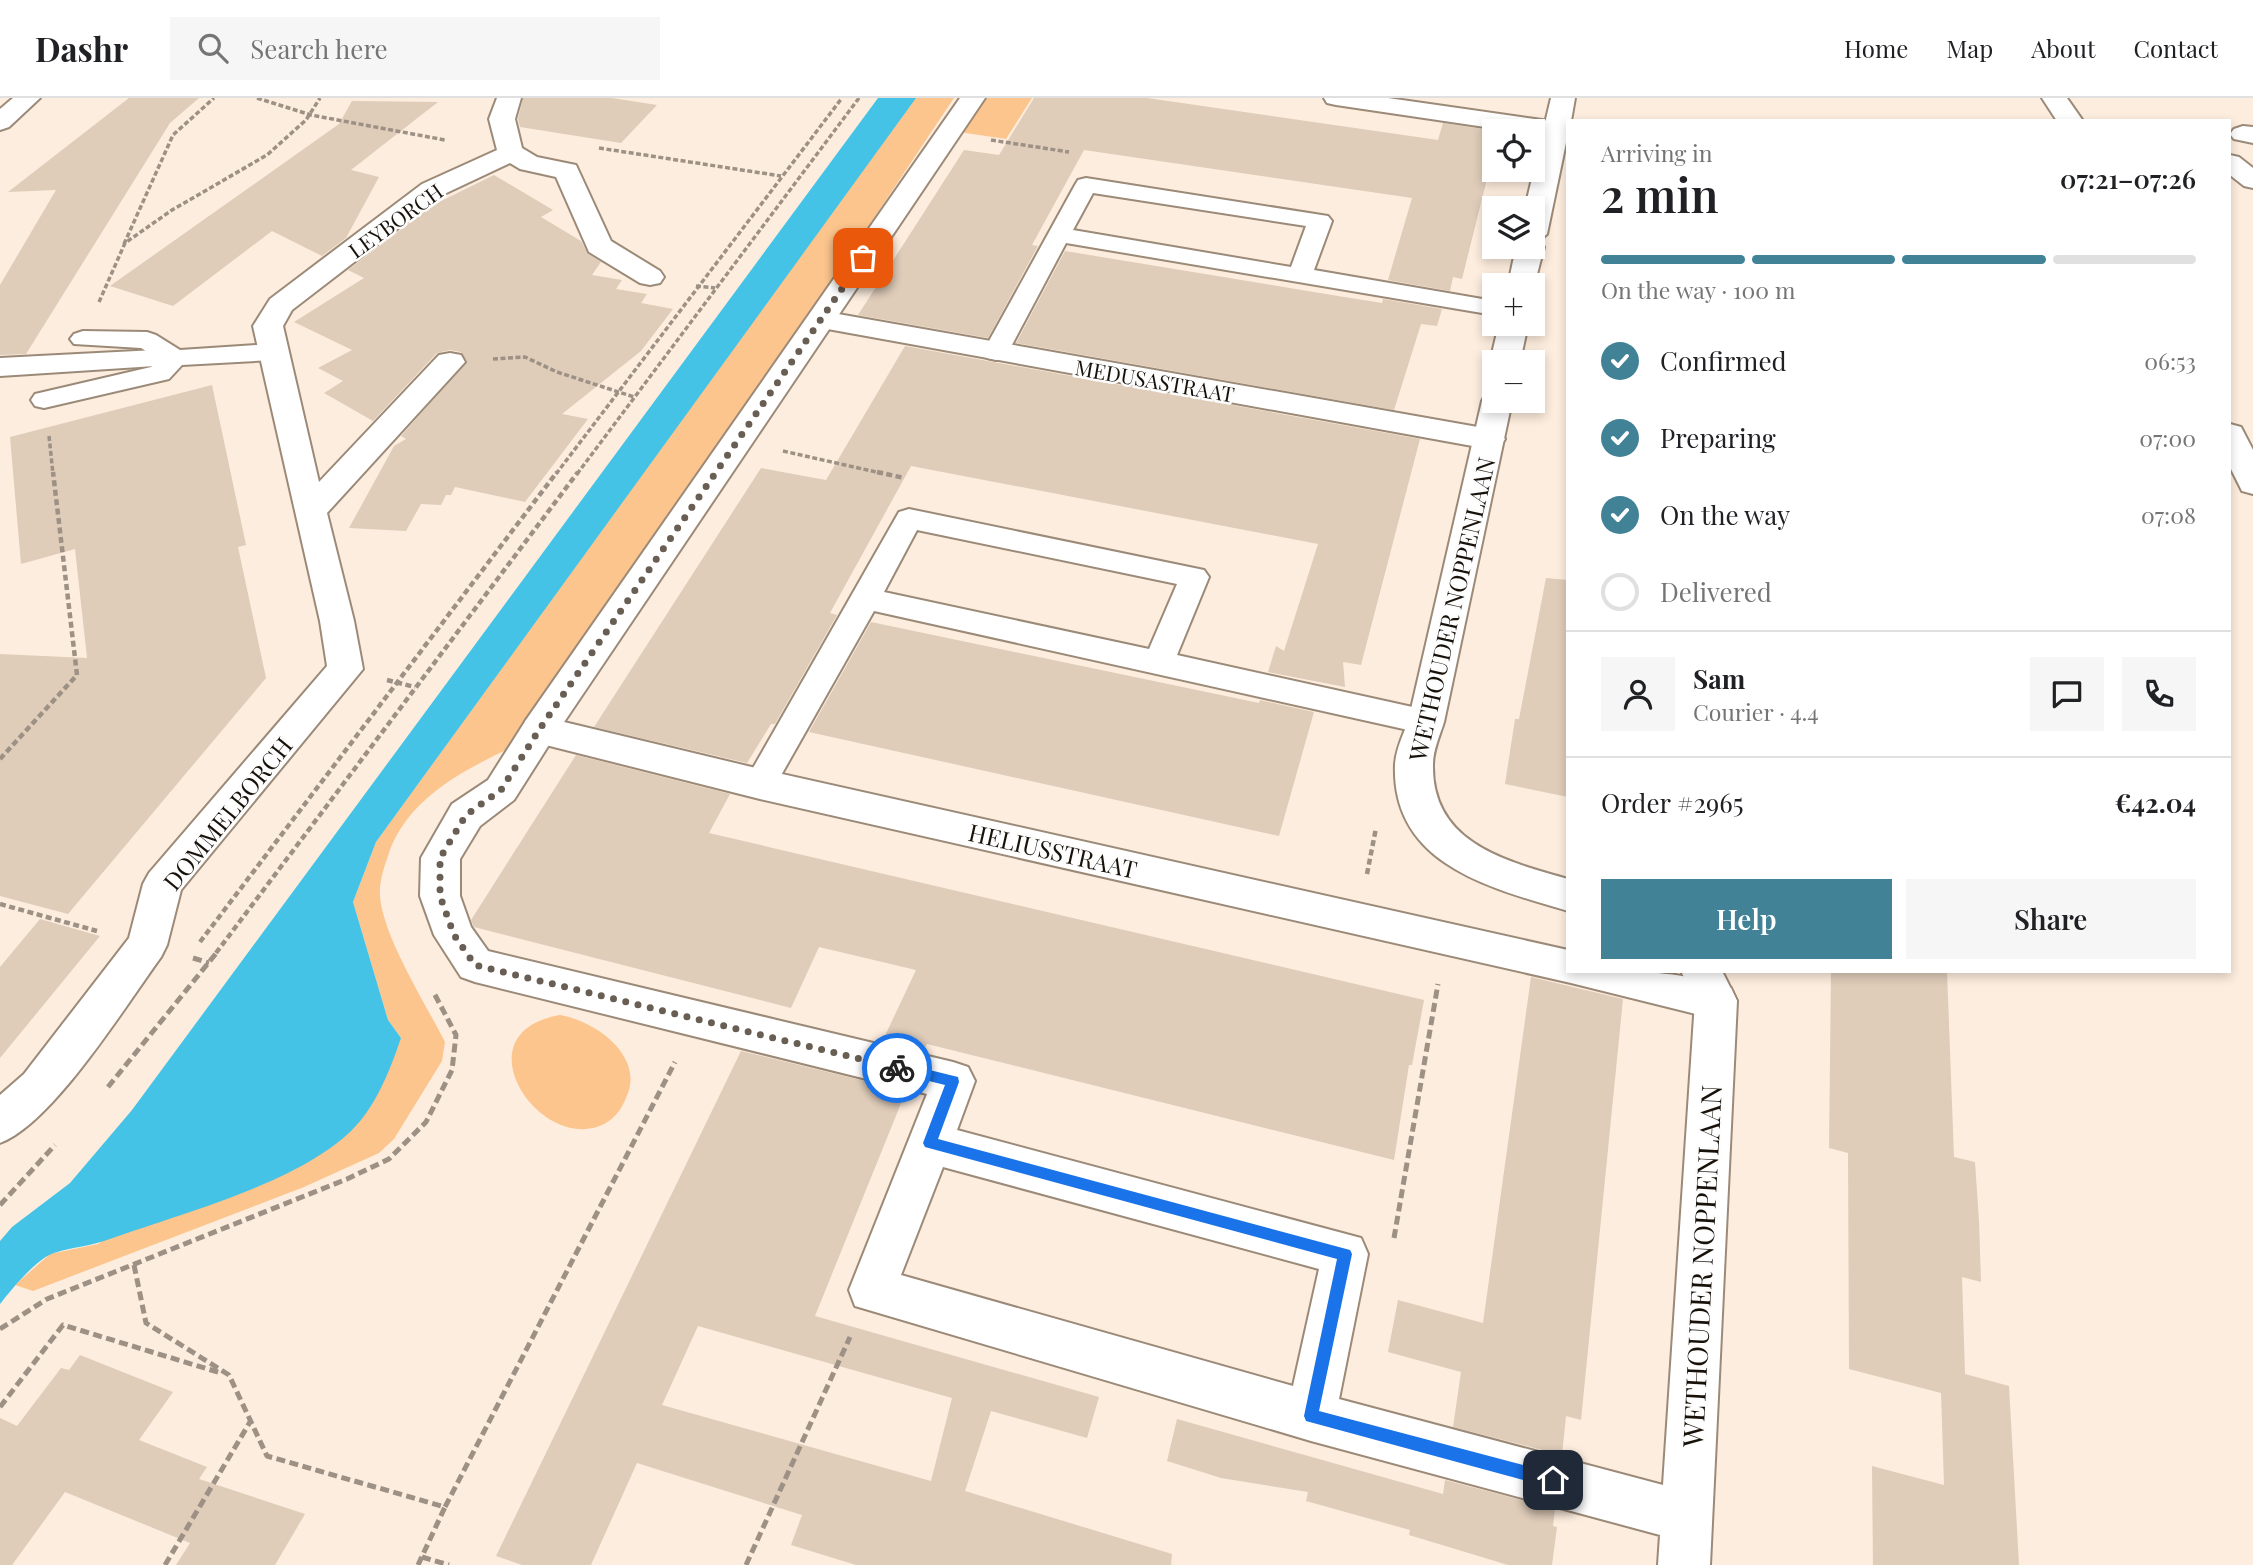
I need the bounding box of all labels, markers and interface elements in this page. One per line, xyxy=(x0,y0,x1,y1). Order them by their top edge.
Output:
search box xyxy=(170,17,660,80)
text: Dashr xyxy=(35,26,128,70)
icon: search xyxy=(194,29,232,67)
text: Search here xyxy=(250,31,388,66)
text: Home xyxy=(1844,32,1908,64)
text: Map xyxy=(1946,32,1993,64)
text: About xyxy=(2031,32,2095,64)
text: Contact xyxy=(2133,32,2218,64)
map controls xyxy=(1482,119,1545,413)
button: locate xyxy=(1482,119,1545,182)
text: Arriving in xyxy=(1601,137,1713,168)
text: 07:21–07:26 xyxy=(2060,161,2196,196)
text: 2 min xyxy=(1601,163,1719,225)
street label: LEYBORCH xyxy=(342,176,448,264)
button: layers xyxy=(1482,196,1545,259)
pin xyxy=(833,228,893,288)
icon: bag xyxy=(844,239,882,277)
button: + xyxy=(1482,273,1545,336)
text: On the way · 100 m xyxy=(1601,274,1795,305)
icon: check xyxy=(1601,342,1639,380)
text: Confirmed xyxy=(1660,343,1787,378)
text: 06:53 xyxy=(2144,345,2196,376)
button: − xyxy=(1482,350,1545,413)
street label: MEDUSASTRAAT xyxy=(1073,352,1237,408)
icon: check xyxy=(1601,419,1639,457)
text: Preparing xyxy=(1660,420,1776,455)
text: 07:00 xyxy=(2139,422,2196,453)
street label: WETHOUDER NOPPENLAAN xyxy=(1400,454,1502,765)
icon: check xyxy=(1601,496,1639,534)
text: On the way xyxy=(1660,497,1790,532)
text: 07:08 xyxy=(2141,499,2196,530)
text: Delivered xyxy=(1660,574,1772,609)
button: person xyxy=(1601,657,1675,731)
button: chat xyxy=(2030,657,2104,731)
button: phone xyxy=(2122,657,2196,731)
text: Sam xyxy=(1693,661,1745,696)
text: Courier · 4.4 xyxy=(1693,696,1819,727)
street label: DOMMELBORCH xyxy=(155,730,299,896)
text: Order #2965 xyxy=(1601,785,1744,820)
text: €42.04 xyxy=(2115,785,2196,820)
street label: HELIUSSTRAAT xyxy=(966,815,1140,885)
button: Help xyxy=(1601,879,1892,959)
button: Share xyxy=(1906,879,2196,959)
courier xyxy=(862,1033,932,1103)
icon: bike xyxy=(878,1049,916,1087)
street label: WETHOUDER NOPPENLAAN xyxy=(1673,1084,1729,1449)
pin xyxy=(1523,1450,1583,1510)
icon: home xyxy=(1534,1461,1572,1499)

